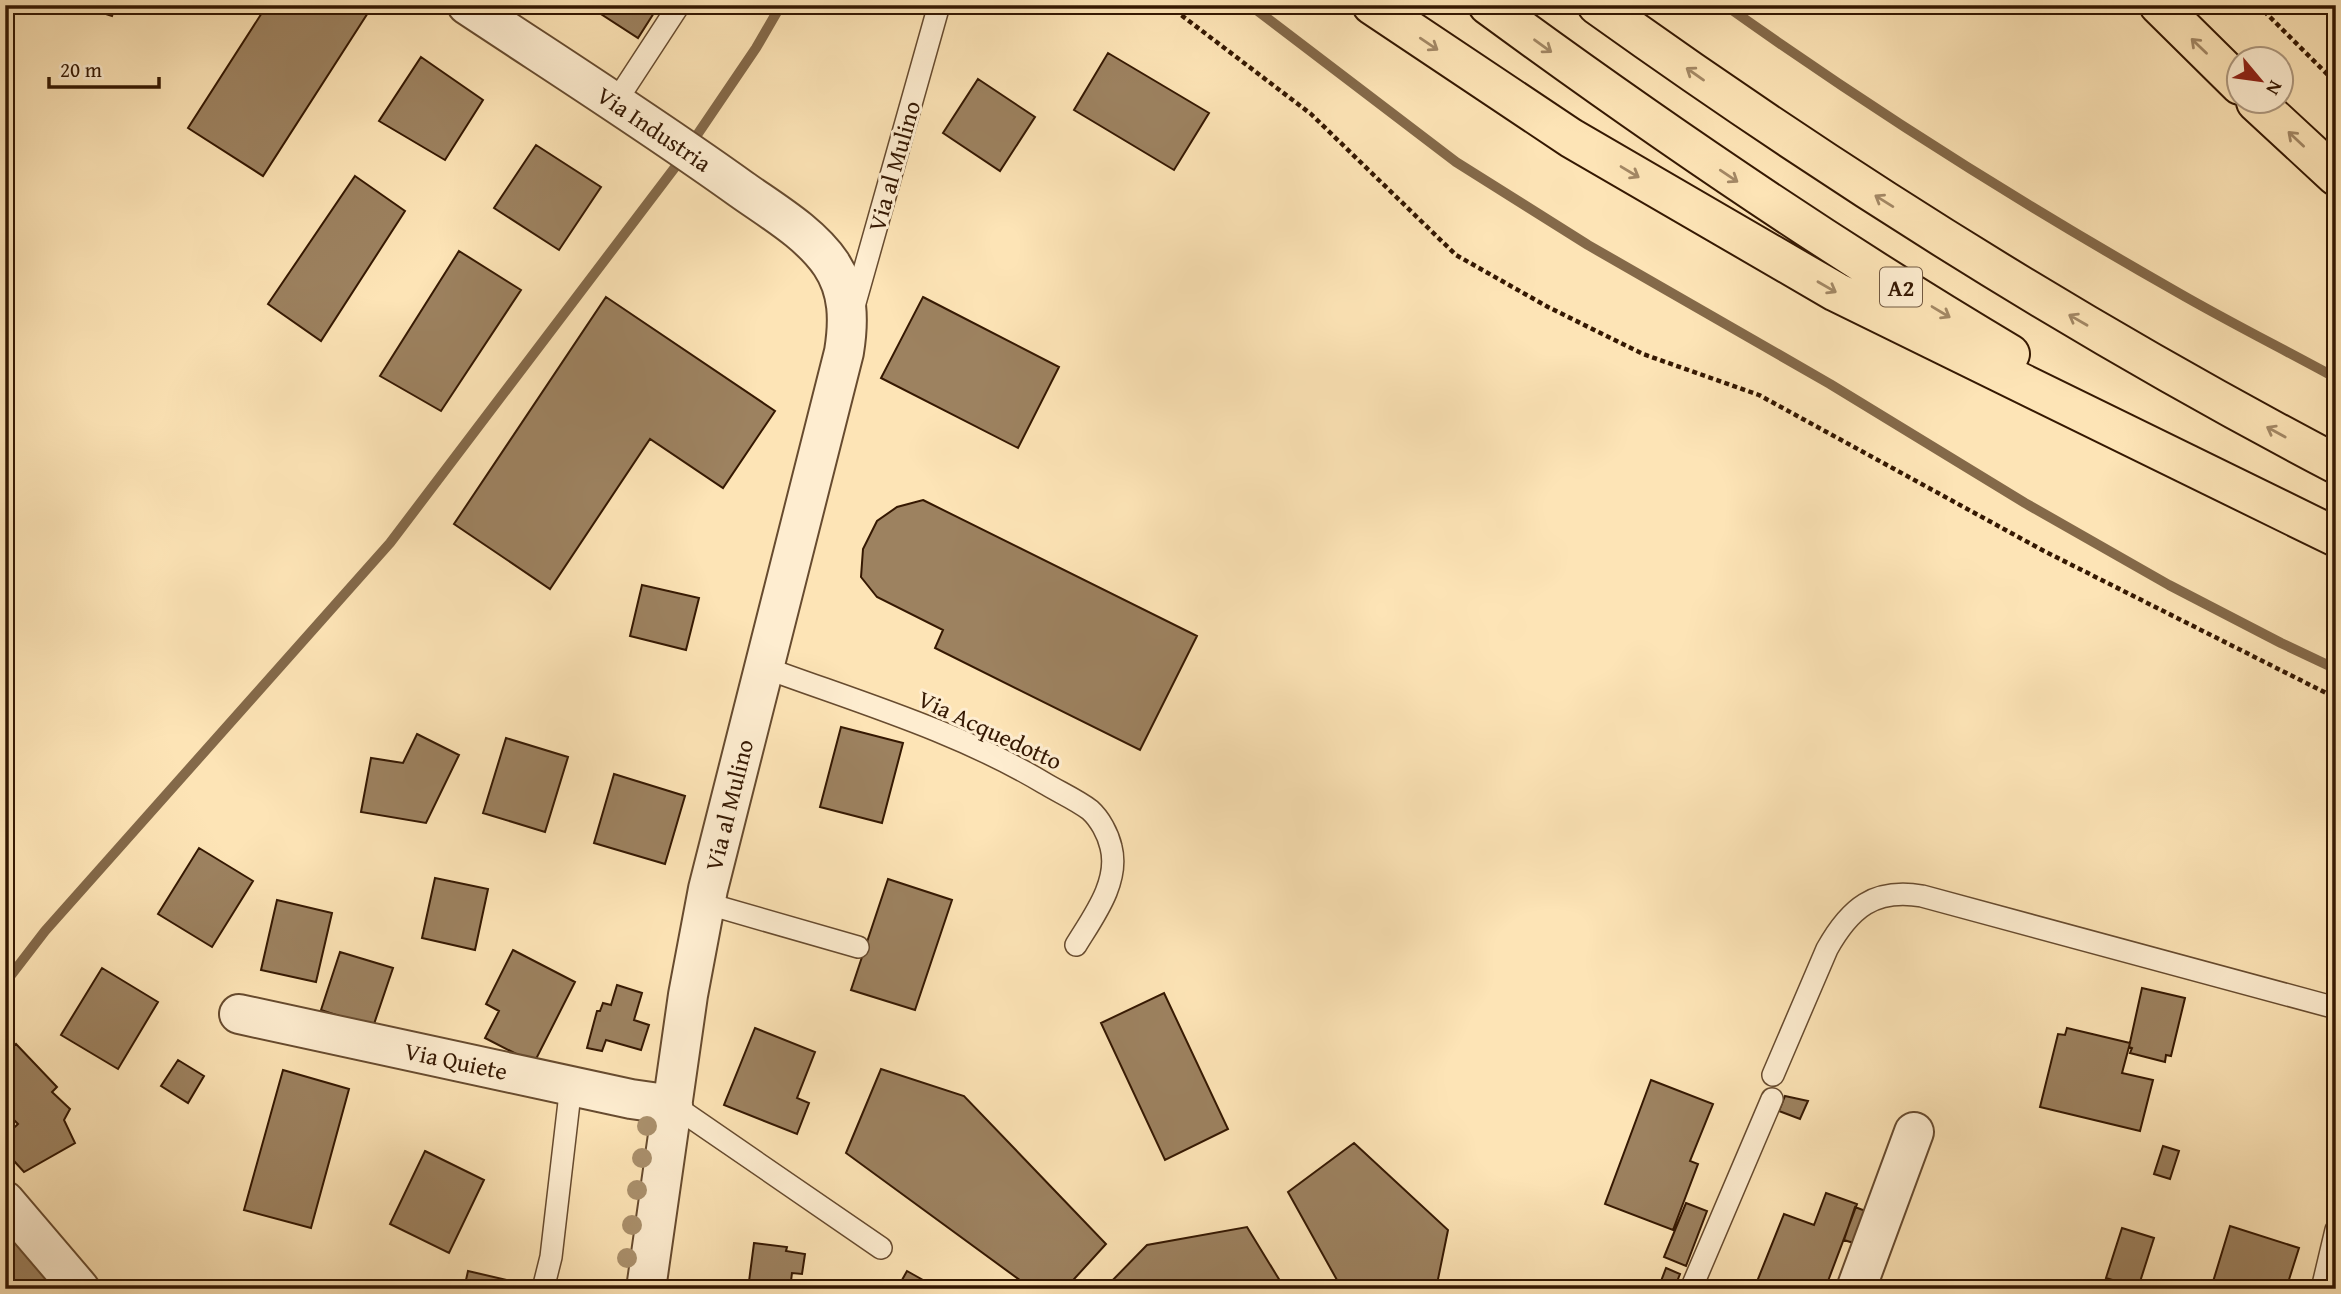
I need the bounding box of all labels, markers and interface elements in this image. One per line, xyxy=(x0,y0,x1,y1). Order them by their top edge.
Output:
one-way arrow xyxy=(1419,36,1438,51)
one-way arrow xyxy=(2191,37,2208,54)
one-way arrow xyxy=(1533,38,1552,53)
scale bar xyxy=(49,46,159,90)
north arrow xyxy=(2226,46,2296,116)
text: 20 m xyxy=(60,54,102,85)
one-way arrow xyxy=(1686,67,1705,81)
text: N xyxy=(2259,76,2290,101)
street label: Via Industria xyxy=(590,78,719,181)
street label: Via al Mulino xyxy=(859,97,929,235)
one-way arrow xyxy=(2288,130,2305,147)
one-way arrow xyxy=(1620,166,1640,180)
one-way arrow xyxy=(1719,169,1738,183)
one-way arrow xyxy=(1874,193,1894,207)
road number: A2 xyxy=(1880,268,1922,306)
one-way arrow xyxy=(1816,280,1836,294)
one-way arrow xyxy=(1931,306,1951,320)
one-way arrow xyxy=(2068,312,2088,326)
one-way arrow xyxy=(2266,425,2286,439)
street label: Via Acquedotto xyxy=(912,681,1068,779)
street label: Via al Mulino xyxy=(696,736,762,874)
street label: Via Quiete xyxy=(401,1033,511,1089)

